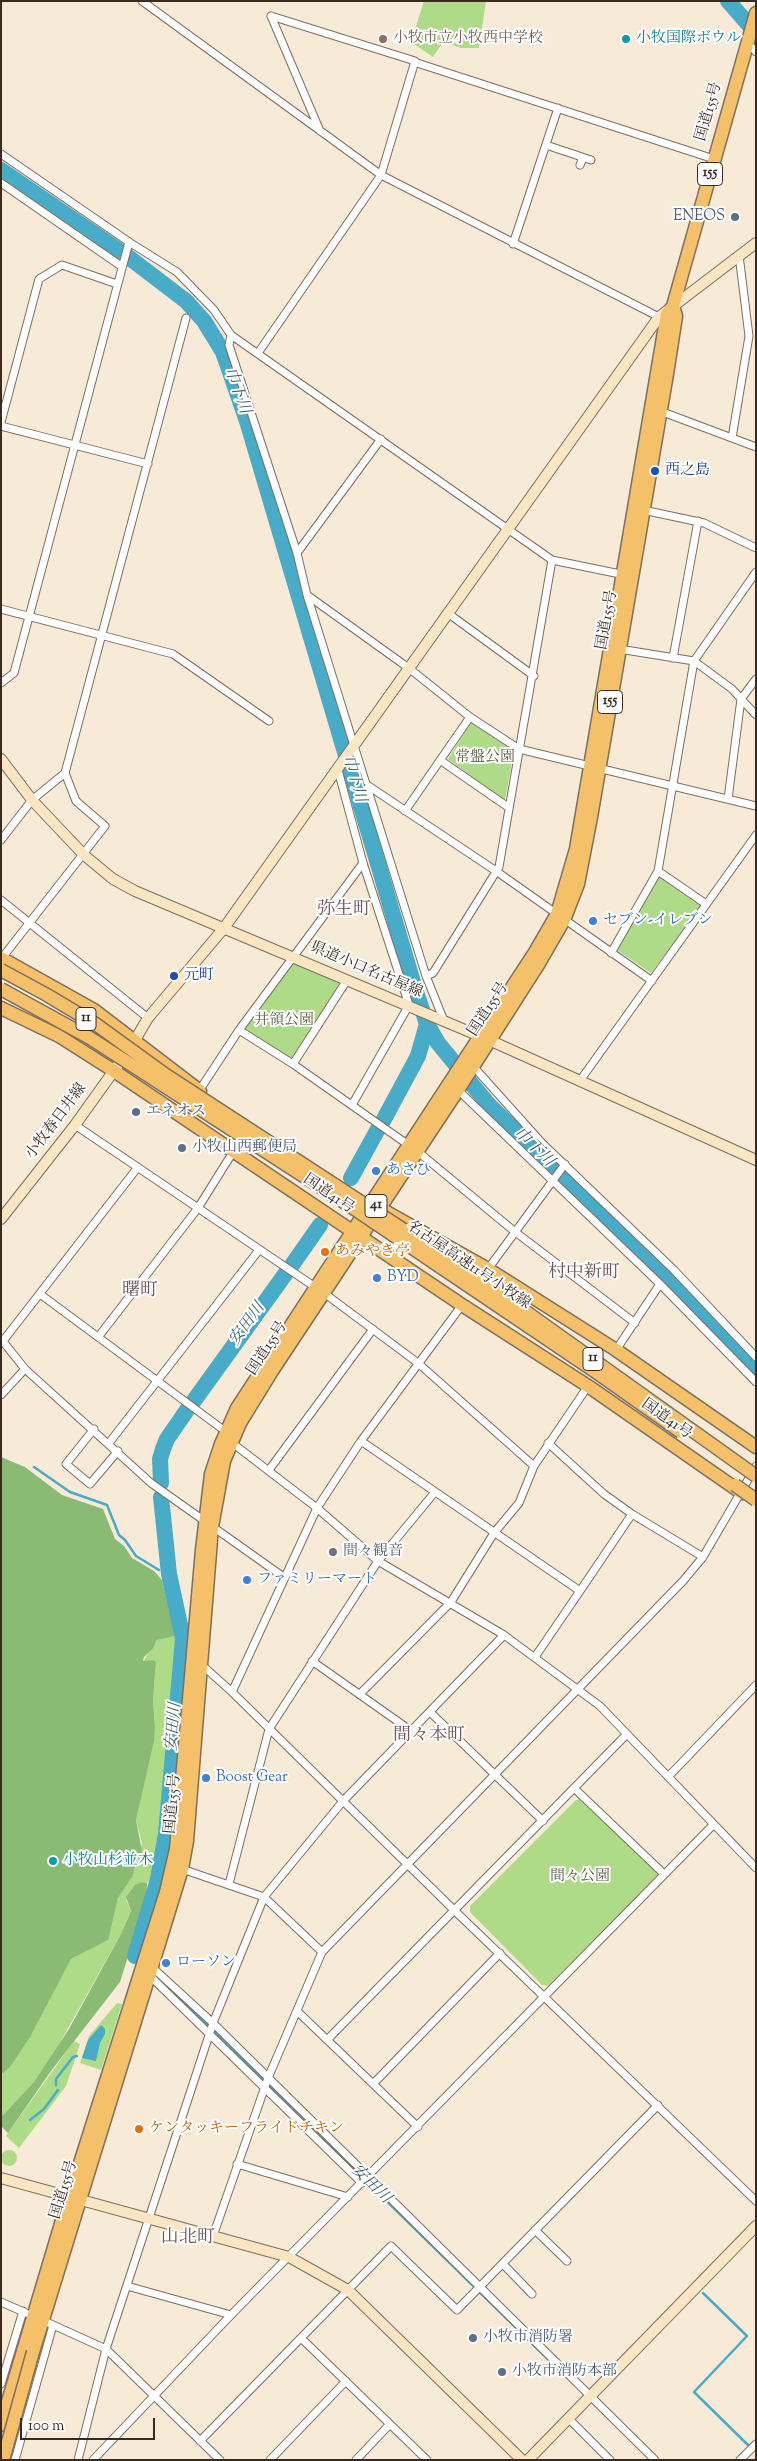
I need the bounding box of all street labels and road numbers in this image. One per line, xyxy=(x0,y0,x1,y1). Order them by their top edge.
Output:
street label: 国道155号 xyxy=(693,80,727,144)
road number: 155 xyxy=(698,162,722,185)
street label: 国道155号 xyxy=(594,589,622,651)
road number: 155 xyxy=(598,690,622,714)
street label: 県道小口名古屋線 xyxy=(307,939,425,1003)
street label: 国道155号 xyxy=(465,980,513,1040)
road number: 11 xyxy=(76,1008,96,1030)
street label: 小牧春日井線 xyxy=(23,1081,91,1163)
street label: 国道41号 xyxy=(299,1171,357,1219)
road number: 41 xyxy=(365,1194,387,1218)
street label: 名古屋高速11号小牧線 xyxy=(403,1218,533,1314)
street label: 国道155号 xyxy=(244,1319,292,1379)
road number: 11 xyxy=(583,1348,603,1370)
street label: 国道41号 xyxy=(637,1396,695,1444)
street label: 国道155号 xyxy=(162,1773,186,1835)
street label: 国道155号 xyxy=(48,2158,82,2222)

